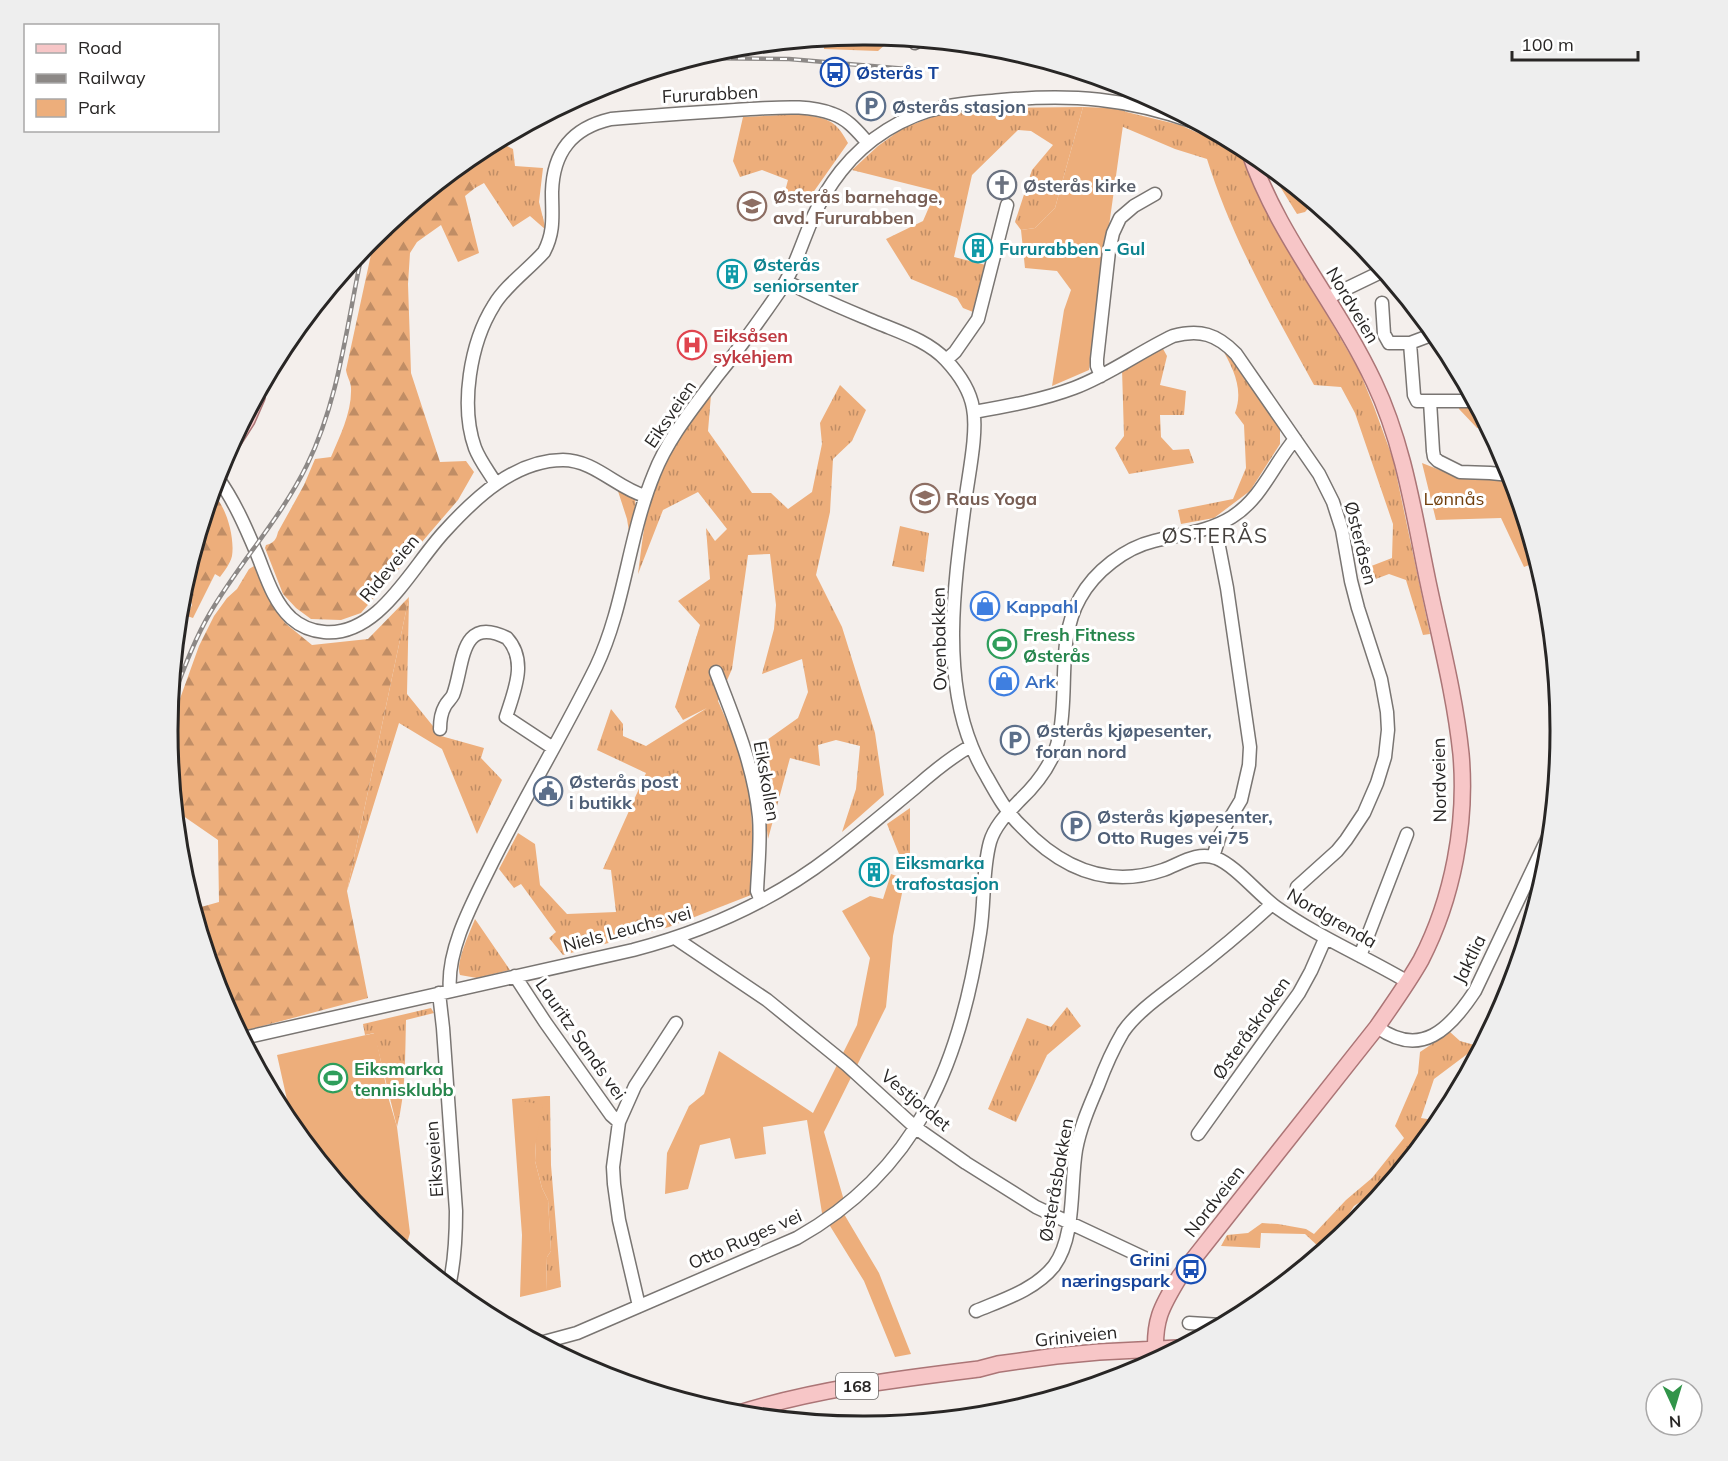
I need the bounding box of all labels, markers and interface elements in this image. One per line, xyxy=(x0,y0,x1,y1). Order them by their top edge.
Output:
legend xyxy=(24,24,219,132)
scale bar xyxy=(1512,24,1638,62)
text: 100 m xyxy=(1521,33,1574,56)
text: Road xyxy=(78,36,122,59)
bus stop icon: Østerås T xyxy=(819,56,851,88)
place label: Østerås T xyxy=(856,61,939,84)
text: Railway xyxy=(78,66,146,89)
street label: Fururabben xyxy=(661,80,759,108)
parking icon: Østerås stasjon xyxy=(855,90,887,122)
place label: Østerås stasjon xyxy=(892,95,1026,118)
text: Park xyxy=(78,96,117,119)
church icon: Østerås kirke xyxy=(986,169,1018,201)
place label: Østerås kirke xyxy=(1023,174,1136,197)
place label: Østerås barnehage, avd. Fururabben xyxy=(773,185,943,229)
school or university icon: Østerås barnehage, avd. Fururabben xyxy=(736,190,768,222)
building icon: Fururabben - Gul xyxy=(962,232,994,264)
place label: Fururabben - Gul xyxy=(999,237,1145,260)
place label: Østerås seniorsenter xyxy=(753,253,859,297)
building icon: Østerås seniorsenter xyxy=(716,258,748,290)
street label: Nordveien xyxy=(1321,263,1385,347)
place label: Eiksåsen sykehjem xyxy=(713,324,793,368)
hospital icon: Eiksåsen sykehjem xyxy=(676,329,708,361)
street label: Eiksveien xyxy=(639,376,701,452)
school or university icon: Raus Yoga xyxy=(909,482,941,514)
place label: Raus Yoga xyxy=(946,487,1037,510)
park label: Lønnås xyxy=(1424,487,1484,510)
street label: Østeråsen xyxy=(1340,499,1382,587)
district label: ØSTERÅS xyxy=(1161,522,1269,548)
street label: Rideveien xyxy=(354,530,424,606)
street label: Ovenbakken xyxy=(927,587,951,691)
shop icon: Kappahl xyxy=(969,590,1001,622)
place label: Kappahl xyxy=(1006,595,1078,618)
place label: Fresh Fitness Østerås xyxy=(1023,623,1135,667)
sports icon: Fresh Fitness Østerås xyxy=(986,628,1018,660)
shop icon: Ark xyxy=(988,665,1020,697)
place label: Ark xyxy=(1025,670,1057,693)
place label: Østerås kjøpesenter, foran nord xyxy=(1036,719,1212,763)
parking icon: Østerås kjøpesenter, foran nord xyxy=(999,724,1031,756)
street label: Nordveien xyxy=(1427,737,1451,823)
street label: Eikskollen xyxy=(749,739,785,823)
place label: Østerås post i butikk xyxy=(569,770,679,814)
public building icon: Østerås post i butikk xyxy=(532,775,564,807)
place label: Østerås kjøpesenter, Otto Ruges vei 75 xyxy=(1097,805,1273,849)
parking icon: Østerås kjøpesenter, Otto Ruges vei 75 xyxy=(1060,810,1092,842)
place label: Eiksmarka trafostasjon xyxy=(895,851,999,895)
building icon: Eiksmarka trafostasjon xyxy=(858,856,890,888)
street label: Nordgrenda xyxy=(1283,883,1381,953)
street label: Niels Leuchs vei xyxy=(560,901,694,957)
street label: Jaktlia xyxy=(1447,931,1491,987)
street label: Østeråskroken xyxy=(1207,972,1295,1084)
street label: Lauritz Sands vei xyxy=(531,974,631,1104)
place label: Eiksmarka tennisklubb xyxy=(354,1057,454,1101)
sports icon: Eiksmarka tennisklubb xyxy=(317,1062,349,1094)
street label: Vestjordet xyxy=(876,1064,956,1136)
street label: Østeråsbakken xyxy=(1034,1116,1078,1244)
street label: Eiksveien xyxy=(420,1120,448,1198)
street label: Nordveien xyxy=(1179,1161,1249,1241)
street label: Otto Ruges vei xyxy=(685,1204,805,1274)
place label: Grini næringspark xyxy=(1061,1248,1171,1292)
bus stop icon: Grini næringspark xyxy=(1175,1253,1207,1285)
street label: Griniveien xyxy=(1034,1320,1118,1352)
road number: 168 xyxy=(836,1373,878,1399)
north arrow xyxy=(1644,1377,1704,1437)
text: N xyxy=(1668,1412,1682,1432)

